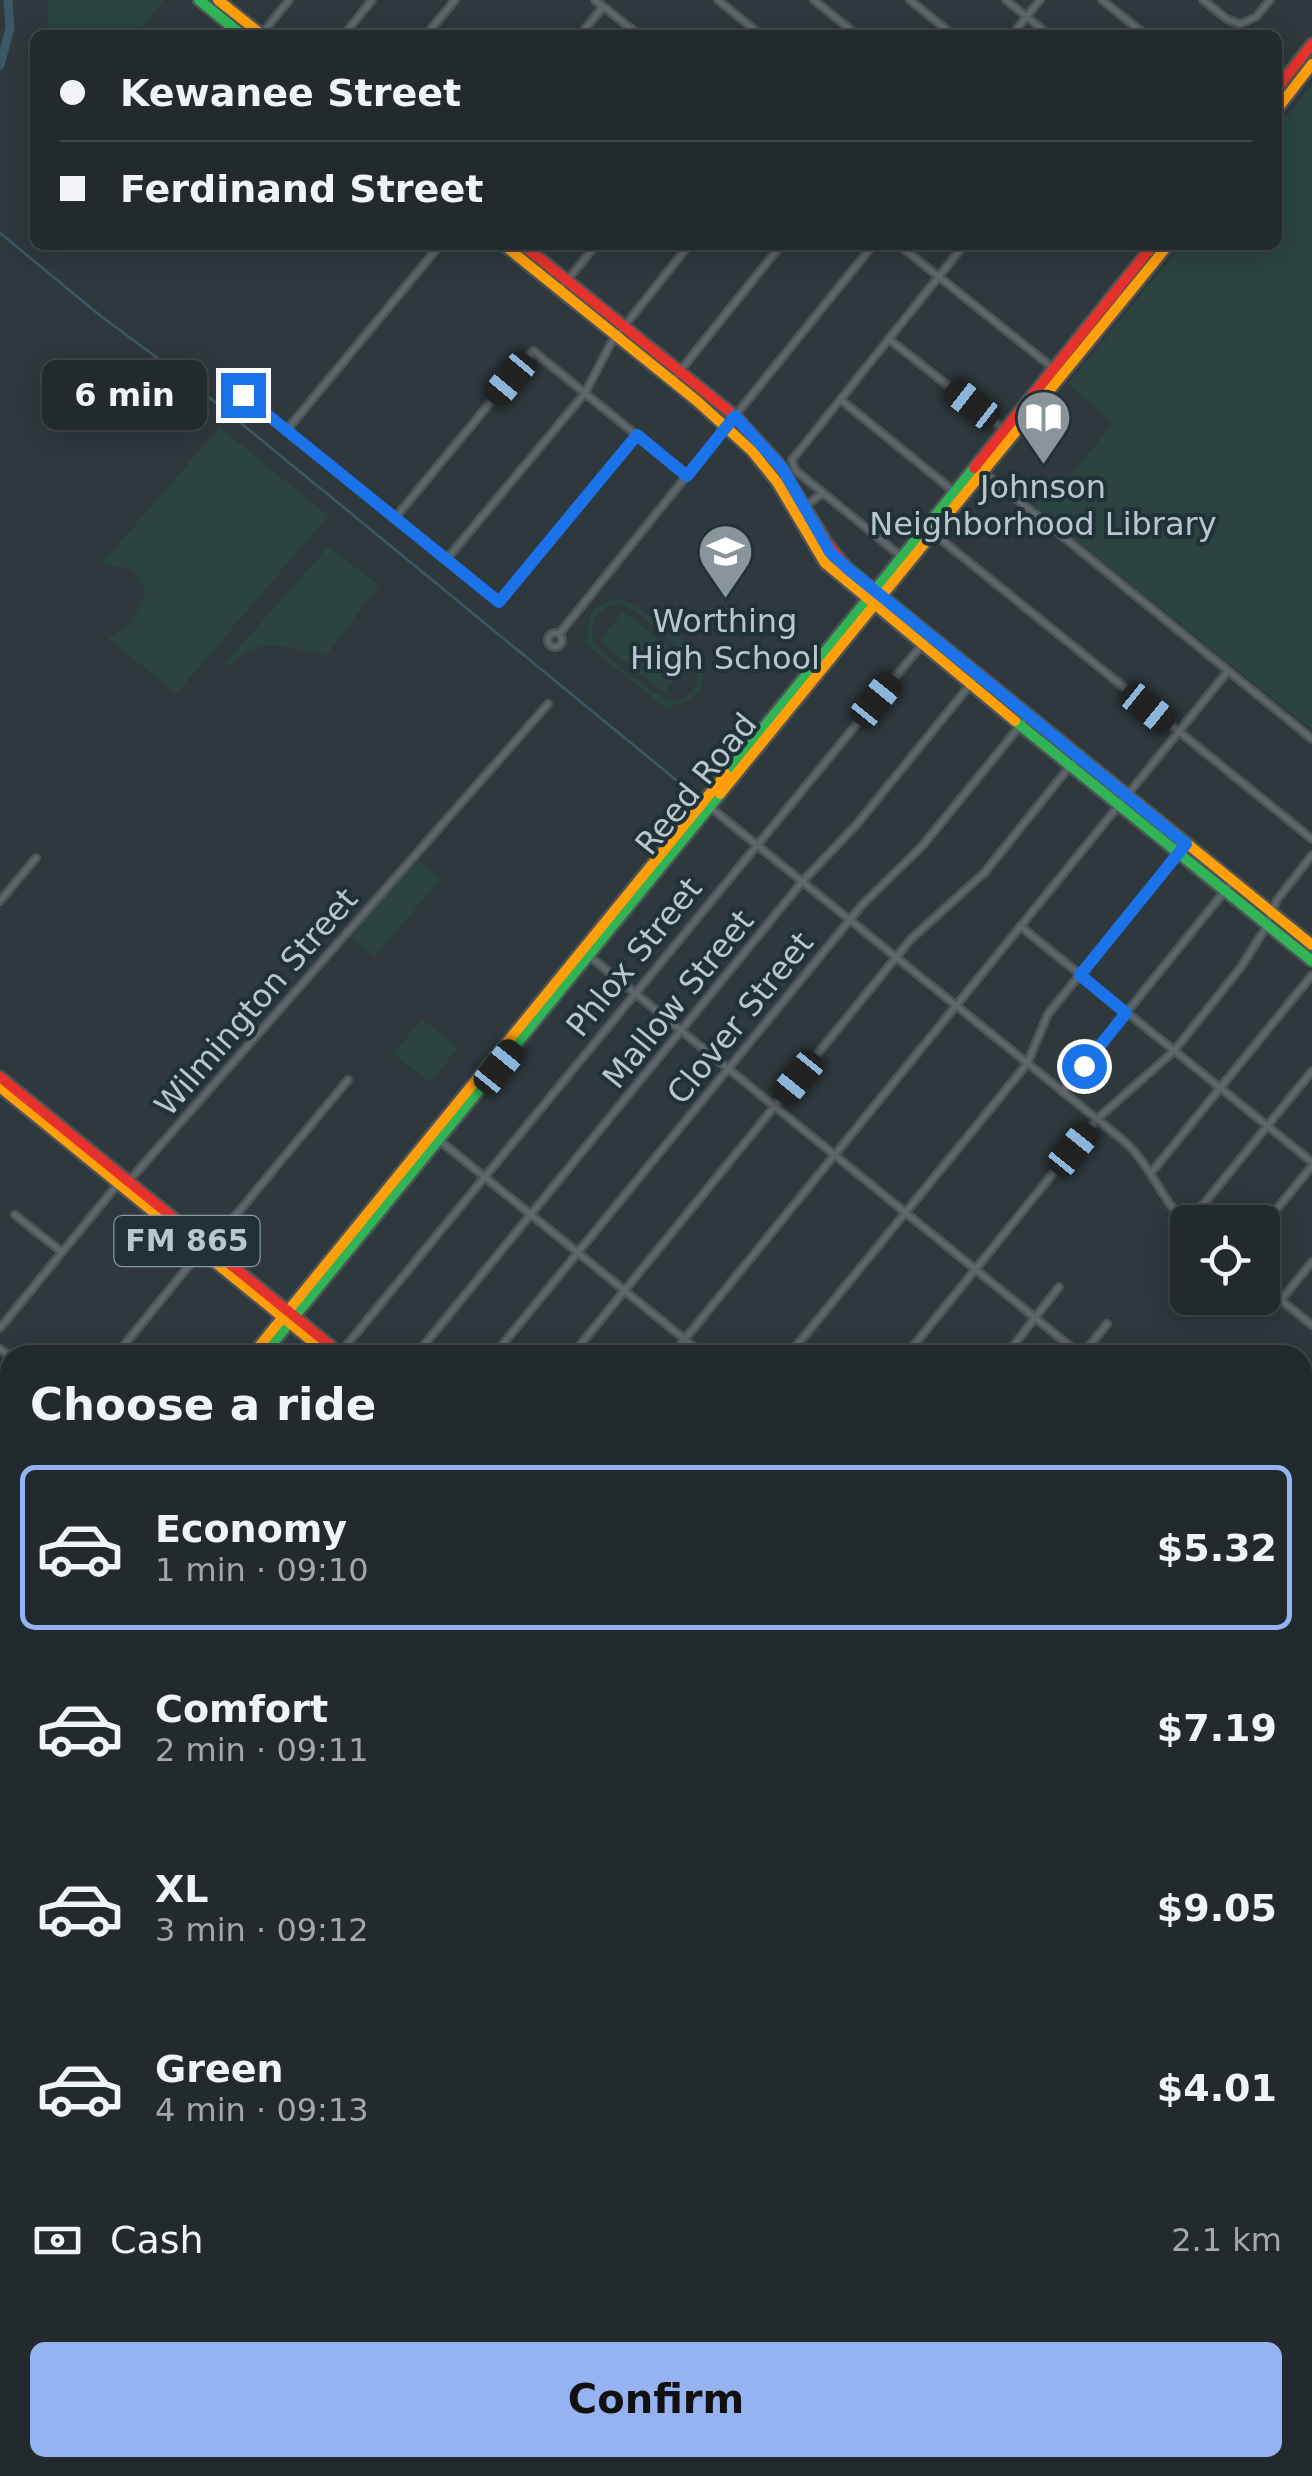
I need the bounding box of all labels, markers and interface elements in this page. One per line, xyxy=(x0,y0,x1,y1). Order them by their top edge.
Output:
text: Kewanee Street xyxy=(120,71,461,115)
text: Ferdinand Street xyxy=(120,167,483,211)
car xyxy=(479,346,541,412)
callout: 6 min xyxy=(43,360,208,430)
route end xyxy=(221,373,266,418)
car xyxy=(939,374,1005,434)
text: 6 min xyxy=(74,376,175,414)
library icon: Johnson Neighborhood Library xyxy=(1013,388,1073,467)
place label: Johnson Neighborhood Library xyxy=(869,468,1217,543)
school or university icon: Worthing High School xyxy=(695,522,755,601)
place label: Worthing High School xyxy=(630,602,820,677)
car xyxy=(845,667,907,733)
car xyxy=(1115,677,1181,739)
street label: Reed Road xyxy=(627,706,765,862)
street label: Phlox Street xyxy=(558,870,710,1044)
street label: Wilmington Street xyxy=(147,880,365,1124)
street label: Mallow Street xyxy=(595,902,761,1096)
street label: Clover Street xyxy=(659,924,821,1112)
car xyxy=(468,1034,530,1100)
route start xyxy=(1062,1044,1107,1089)
car xyxy=(767,1045,829,1111)
car xyxy=(1042,1116,1104,1182)
map controls xyxy=(1170,1205,1280,1315)
button: locate xyxy=(1170,1205,1280,1315)
road number: FM 865 xyxy=(114,1216,260,1266)
text: Choose a ride xyxy=(30,1378,376,1431)
icon: car xyxy=(35,1503,125,1593)
text: Economy xyxy=(155,1507,347,1551)
text: $5.32 xyxy=(1157,1526,1277,1570)
text: 1 min · 09:10 xyxy=(155,1551,369,1589)
icon: car xyxy=(35,1683,125,1773)
text: Comfort xyxy=(155,1687,328,1731)
text: $7.19 xyxy=(1157,1706,1277,1750)
text: 2 min · 09:11 xyxy=(155,1731,369,1769)
icon: car xyxy=(35,1863,125,1953)
text: XL xyxy=(155,1867,209,1911)
text: $9.05 xyxy=(1157,1886,1277,1930)
text: 3 min · 09:12 xyxy=(155,1911,369,1949)
icon: car xyxy=(35,2043,125,2133)
text: Green xyxy=(155,2047,284,2091)
text: $4.01 xyxy=(1157,2066,1277,2110)
text: 4 min · 09:13 xyxy=(155,2091,369,2129)
icon: cash xyxy=(30,2213,85,2268)
text: Cash xyxy=(110,2218,204,2262)
text: 2.1 km xyxy=(1171,2221,1282,2259)
button: Confirm xyxy=(30,2342,1282,2457)

